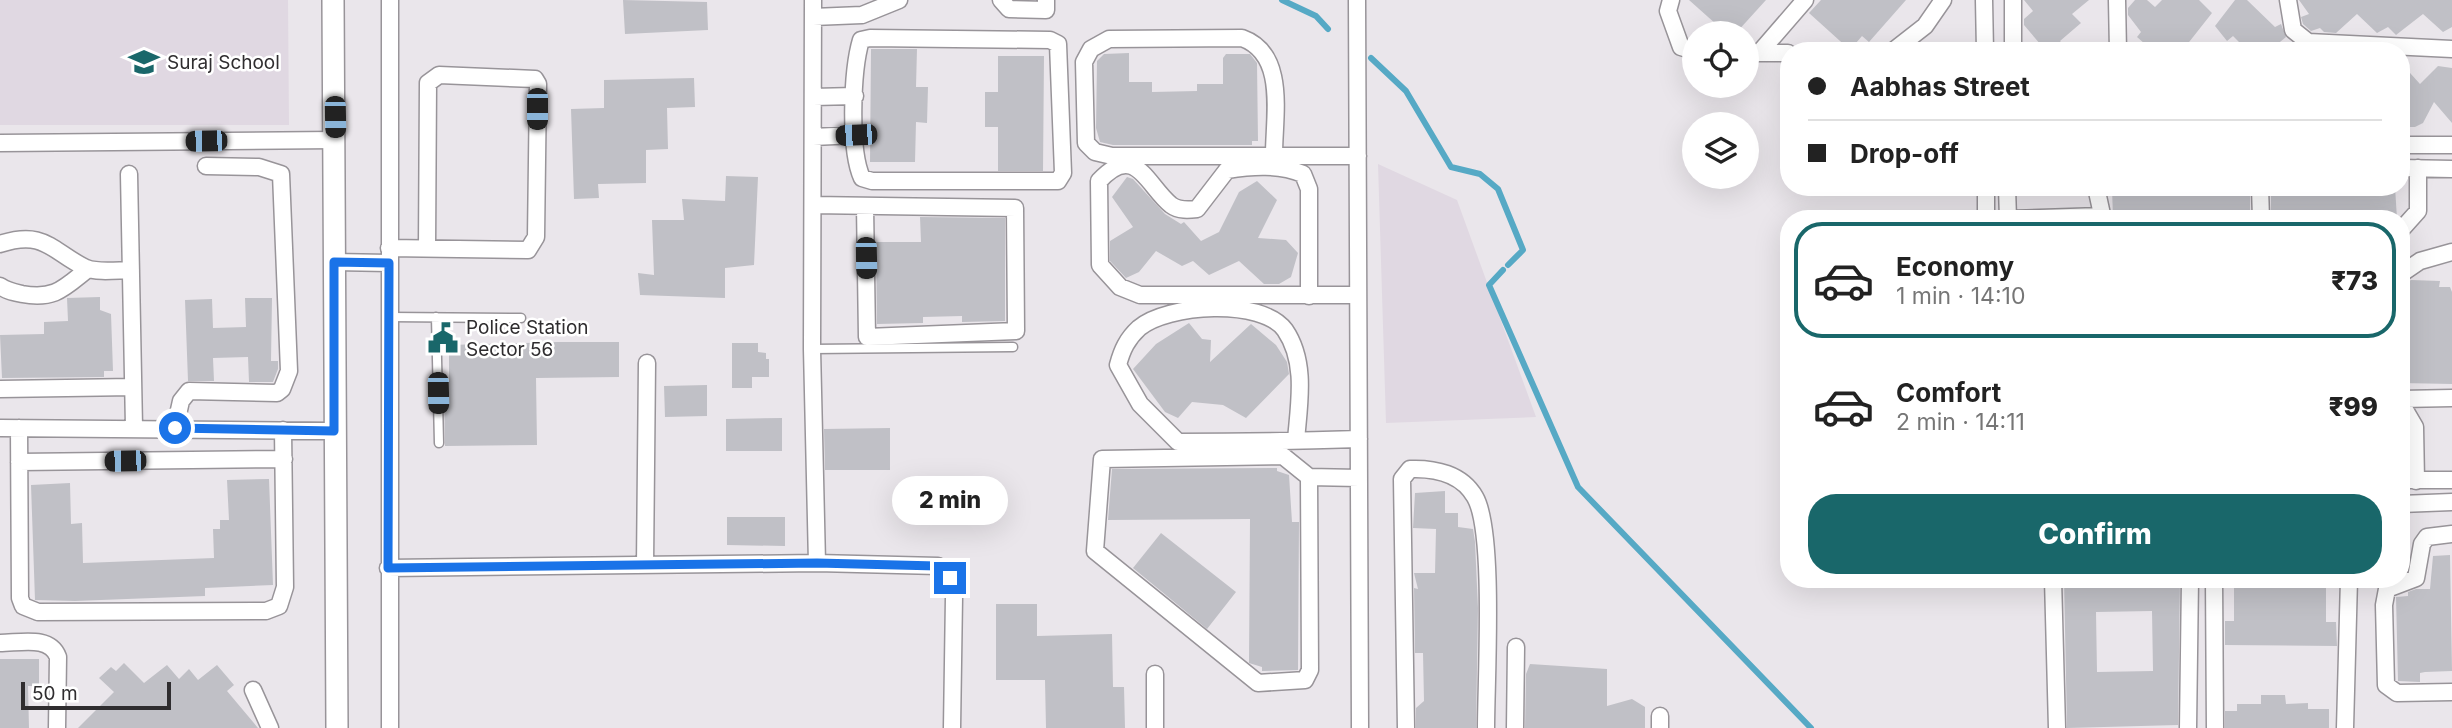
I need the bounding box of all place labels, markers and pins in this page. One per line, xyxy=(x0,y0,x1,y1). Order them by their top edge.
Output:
school or university icon: Suraj School xyxy=(127,45,161,79)
place label: Suraj School xyxy=(167,51,280,74)
place label: Police Station Sector 56 xyxy=(466,316,589,361)
public building icon: Police Station Sector 56 xyxy=(426,321,460,355)

